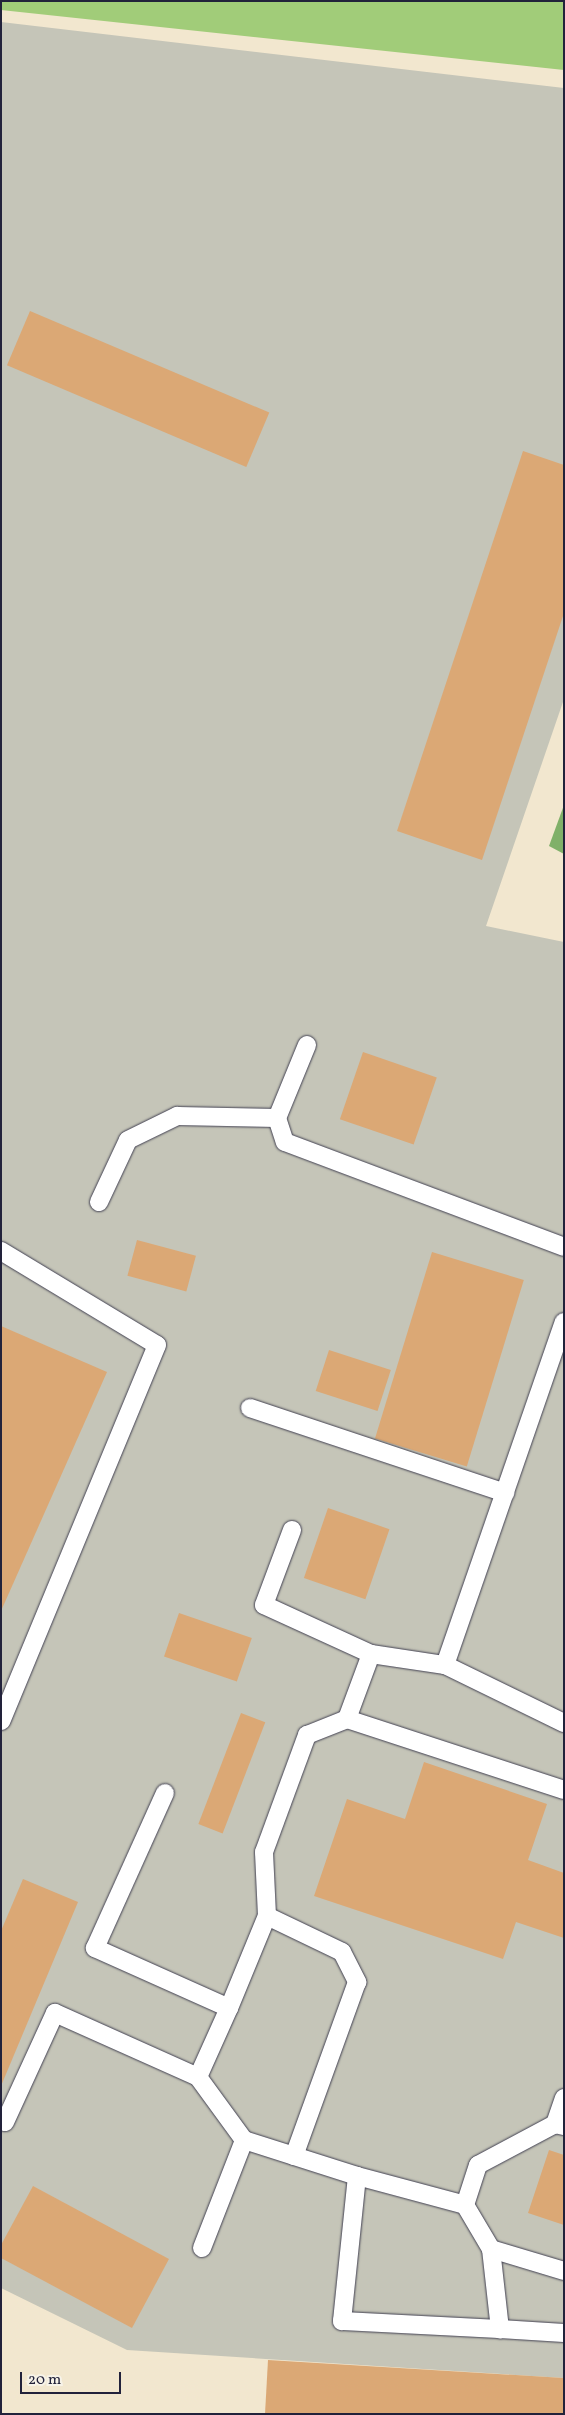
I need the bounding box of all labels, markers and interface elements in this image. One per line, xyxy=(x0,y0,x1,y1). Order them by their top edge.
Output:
scale bar xyxy=(22,2362,124,2394)
text: 20 m xyxy=(28,2370,61,2391)

